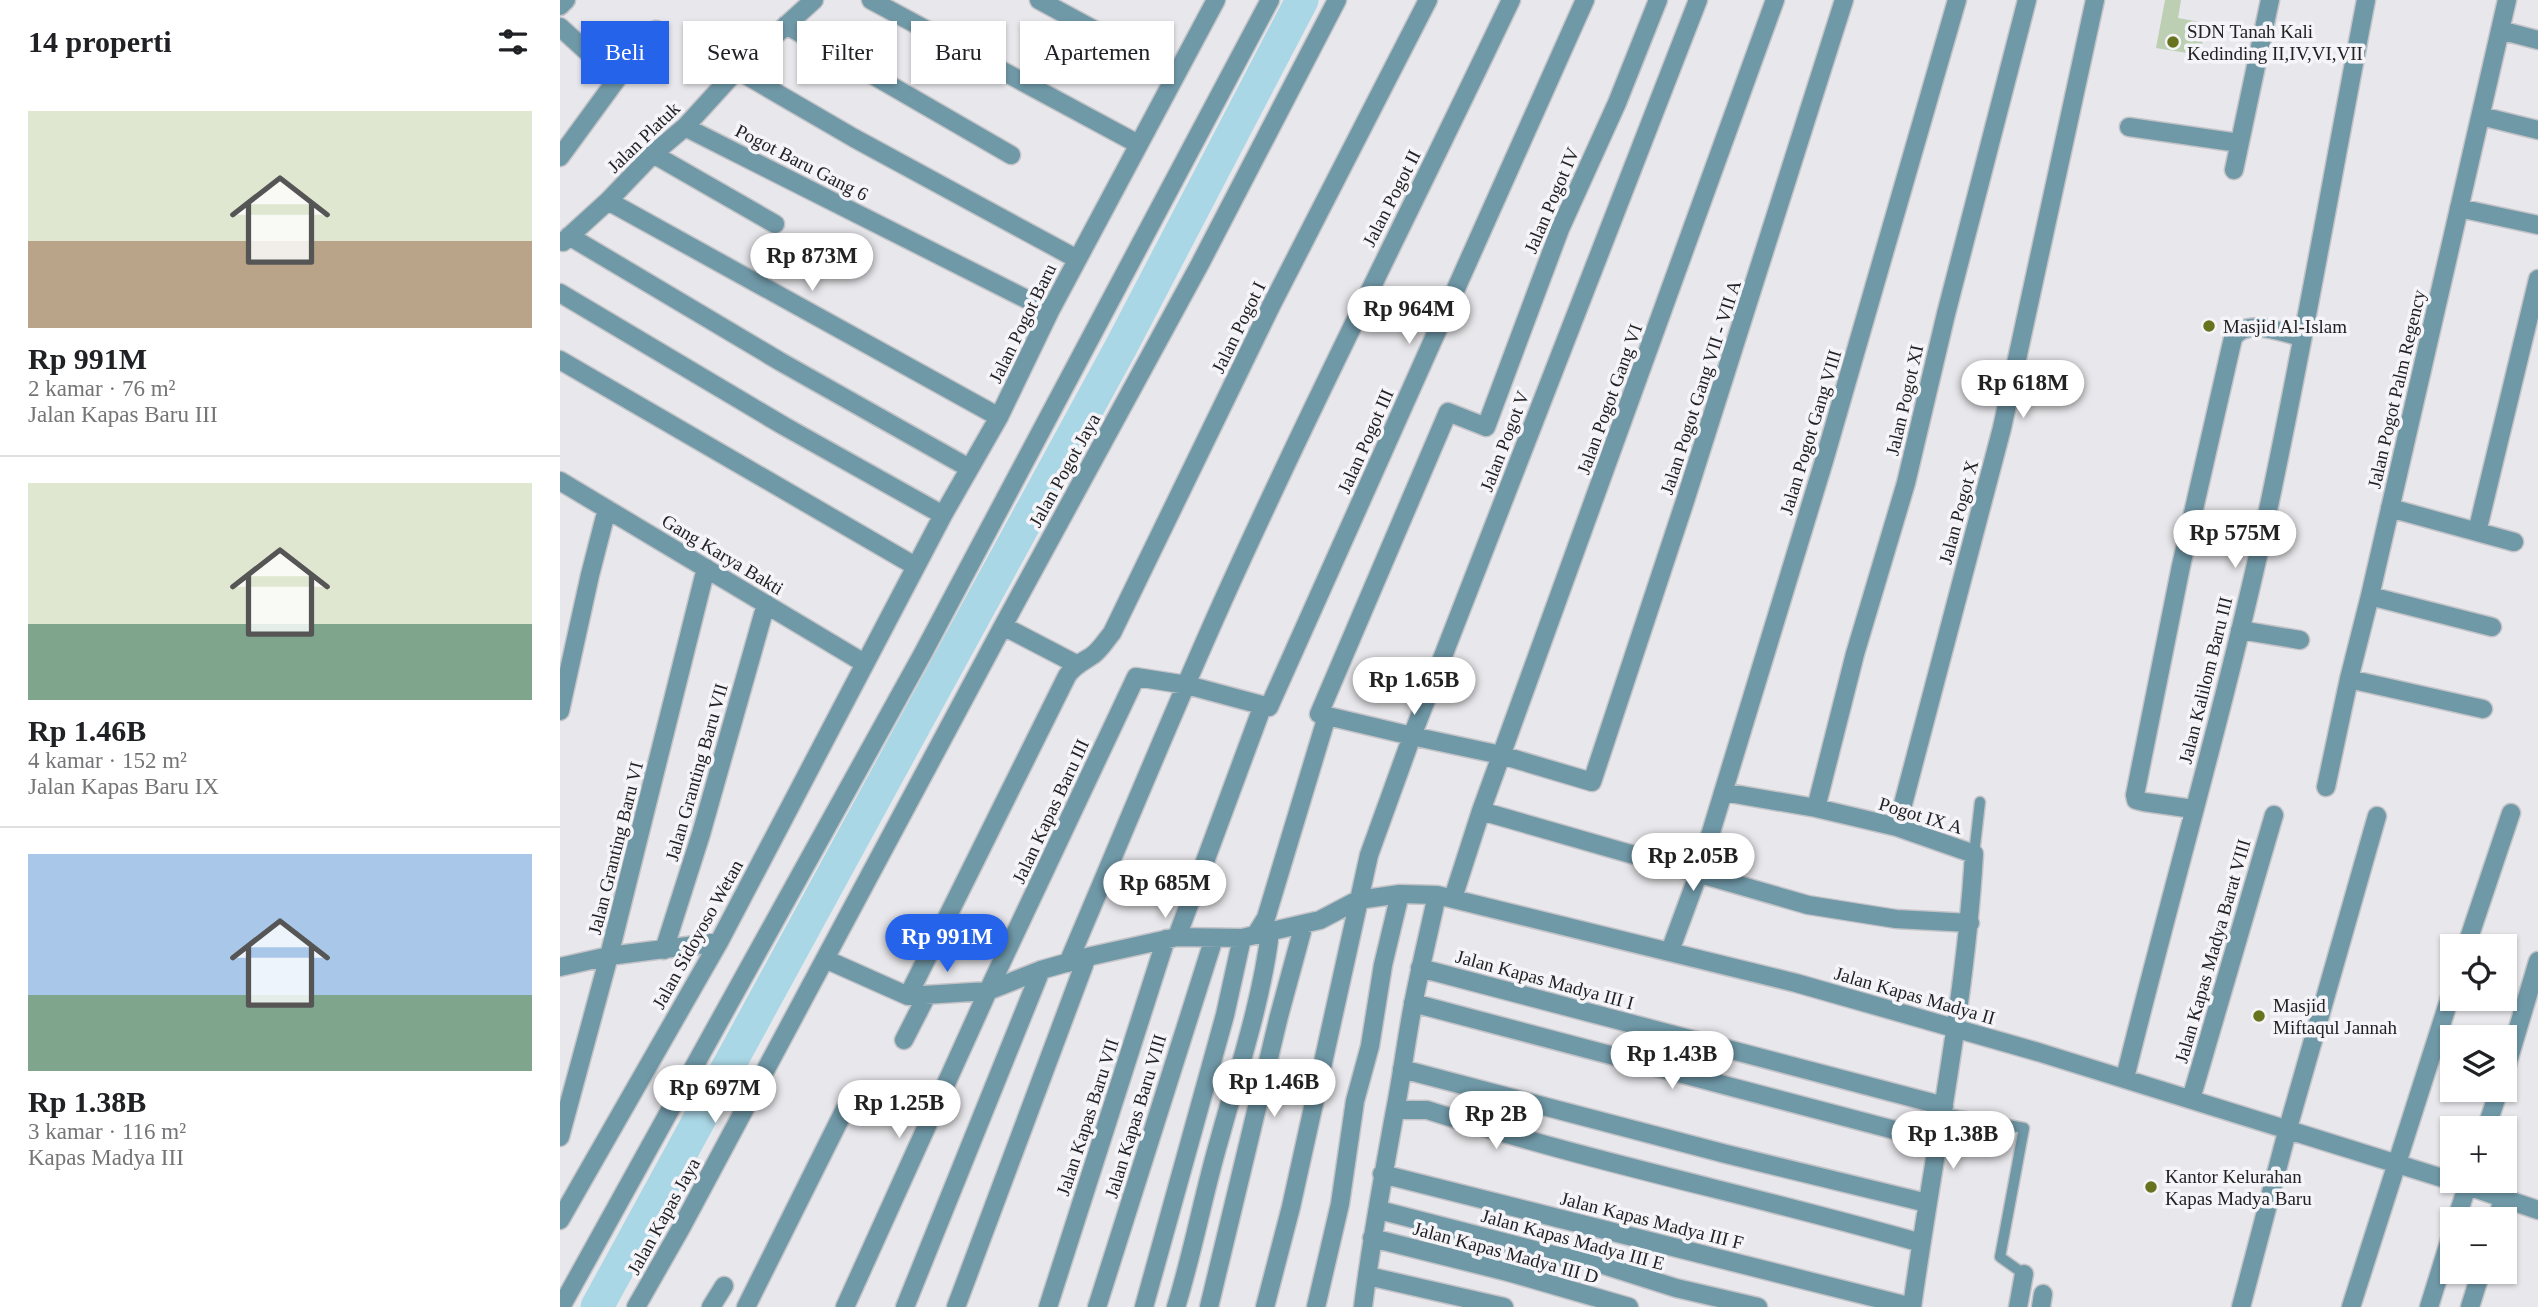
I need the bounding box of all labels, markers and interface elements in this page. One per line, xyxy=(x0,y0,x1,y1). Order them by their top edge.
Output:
chip: Beli xyxy=(581,21,669,84)
chip: Sewa xyxy=(683,21,783,84)
chip: Filter xyxy=(797,21,897,84)
chip: Baru xyxy=(911,21,1006,84)
chip: Apartemen xyxy=(1020,21,1174,84)
place label: SDN Tanah Kali Kedinding II,IV,VI,VII xyxy=(2187,21,2363,64)
icon: filters xyxy=(494,23,532,61)
text: 14 properti xyxy=(28,25,172,58)
marker: SDN Tanah Kali Kedinding II,IV,VI,VII xyxy=(2165,34,2181,50)
street label: Jalan Platuk xyxy=(603,97,684,177)
street label: Pogot Baru Gang 6 xyxy=(732,120,872,205)
street label: Jalan Pogot IV xyxy=(1520,144,1583,256)
street label: Jalan Pogot II xyxy=(1358,146,1425,250)
icon: home xyxy=(217,157,343,283)
pin: Rp 873M xyxy=(747,233,877,293)
text: Rp 873M xyxy=(766,243,858,268)
street label: Jalan Pogot Baru xyxy=(985,260,1061,386)
street label: Jalan Pogot Gang VII - VII A xyxy=(1656,277,1745,497)
street label: Jalan Pogot I xyxy=(1207,278,1270,376)
pin: Rp 964M xyxy=(1344,286,1474,346)
street label: Jalan Pogot Palm Regency xyxy=(2363,287,2430,490)
text: Rp 964M xyxy=(1363,296,1455,321)
place label: Masjid Al-Islam xyxy=(2223,316,2347,337)
marker: Masjid Al-Islam xyxy=(2201,318,2217,334)
street label: Jalan Pogot Gang VI xyxy=(1572,321,1646,477)
text: Rp 991M xyxy=(28,342,147,375)
street label: Jalan Pogot XI xyxy=(1882,343,1927,457)
street label: Jalan Pogot Gang VIII xyxy=(1775,347,1846,517)
pin: Rp 618M xyxy=(1958,360,2088,420)
text: Rp 618M xyxy=(1977,370,2069,395)
text: 2 kamar · 76 m² xyxy=(28,376,175,401)
street label: Jalan Pogot III xyxy=(1333,386,1398,497)
street label: Jalan Pogot V xyxy=(1476,388,1533,495)
text: Jalan Kapas Baru III xyxy=(28,402,218,427)
street label: Jalan Pogot Jaya xyxy=(1025,409,1105,531)
street label: Jalan Pogot X xyxy=(1935,458,1982,566)
street label: Gang Karya Bakti xyxy=(658,510,787,599)
pin: Rp 575M xyxy=(2170,510,2300,570)
text: Rp 575M xyxy=(2189,520,2281,545)
icon: home xyxy=(217,529,343,655)
street label: Jalan Kalilom Baru III xyxy=(2175,594,2236,766)
pin: Rp 1.65B xyxy=(1342,658,1486,717)
text: Rp 1.65B xyxy=(1369,667,1459,692)
street label: Jalan Granting Baru VII xyxy=(661,681,732,863)
text: Rp 1.46B xyxy=(28,714,146,747)
street label: Jalan Kapas Baru III xyxy=(1008,736,1093,887)
text: 4 kamar · 152 m² xyxy=(28,748,187,773)
street label: Jalan Granting Baru VI xyxy=(584,759,647,937)
text: Jalan Kapas Baru IX xyxy=(28,774,219,799)
street label: Pogot IX A xyxy=(1876,793,1966,838)
pin: Rp 2.05B xyxy=(1621,834,1765,893)
street label: Jalan Kapas Madya Barat VIII xyxy=(2170,837,2255,1065)
text: Rp 2.05B xyxy=(1648,843,1738,868)
street label: Jalan Sidoyoso Wetan xyxy=(648,856,747,1012)
pin: Rp 685M xyxy=(1100,860,1230,920)
text: Rp 685M xyxy=(1119,870,1211,895)
icon: home xyxy=(217,900,343,1026)
pin: Rp 991M xyxy=(882,914,1012,974)
text: Rp 991M xyxy=(901,924,993,949)
map controls xyxy=(2440,934,2517,1284)
button: locate xyxy=(2440,934,2517,1011)
street label: Jalan Kapas Madya III I xyxy=(1453,946,1636,1013)
street label: Jalan Kapas Madya II xyxy=(1832,962,1998,1028)
place label: Masjid Miftaqul Jannah xyxy=(2273,995,2398,1038)
marker: Masjid Miftaqul Jannah xyxy=(2251,1008,2267,1024)
button: layers xyxy=(2440,1025,2517,1102)
street label: Jalan Kapas Baru VIII xyxy=(1101,1032,1170,1201)
pin: Rp 1.43B xyxy=(1600,1032,1744,1091)
street label: Jalan Kapas Baru VII xyxy=(1052,1036,1123,1198)
text: Rp 1.43B xyxy=(1627,1041,1717,1066)
pin: Rp 1.46B xyxy=(1202,1060,1346,1119)
pin: Rp 697M xyxy=(650,1066,780,1125)
text: Rp 1.46B xyxy=(1229,1069,1319,1094)
text: Rp 697M xyxy=(669,1075,761,1100)
pin: Rp 1.25B xyxy=(827,1080,971,1140)
text: Rp 1.38B xyxy=(28,1085,146,1118)
text: Rp 1.25B xyxy=(854,1090,944,1115)
pin: Rp 2B xyxy=(1447,1092,1545,1151)
text: Rp 2B xyxy=(1465,1101,1527,1126)
pin: Rp 1.38B xyxy=(1881,1112,2025,1171)
button: + xyxy=(2440,1116,2517,1193)
text: 3 kamar · 116 m² xyxy=(28,1119,186,1144)
text: Rp 1.38B xyxy=(1908,1121,1998,1146)
text: Kapas Madya III xyxy=(28,1145,184,1170)
street label: Jalan Kapas Jaya xyxy=(623,1154,704,1278)
place label: Kantor Kelurahan Kapas Madya Baru xyxy=(2165,1166,2312,1209)
marker: Kantor Kelurahan Kapas Madya Baru xyxy=(2143,1179,2159,1195)
street label: Jalan Kapas Madya III F xyxy=(1558,1188,1746,1253)
street label: Jalan Kapas Madya III E xyxy=(1479,1205,1667,1274)
button: − xyxy=(2440,1207,2517,1284)
street label: Jalan Kapas Madya III D xyxy=(1411,1218,1601,1287)

